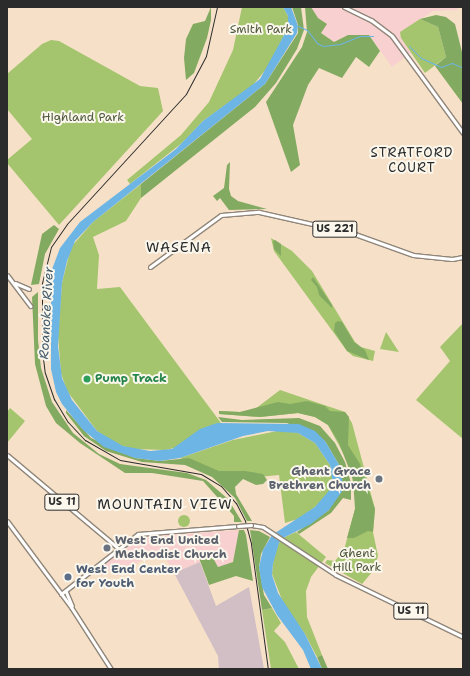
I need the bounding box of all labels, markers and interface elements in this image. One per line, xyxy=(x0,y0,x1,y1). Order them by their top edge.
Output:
park label: Smith Park xyxy=(230,23,292,37)
park label: Highland Park xyxy=(42,111,124,125)
district label: STRATFORD COURT xyxy=(371,146,453,177)
road number: US 221 xyxy=(312,220,358,238)
district label: WASENA xyxy=(146,239,212,255)
water label: Roanoke River xyxy=(37,266,57,360)
place label: Pump Track xyxy=(95,372,167,386)
marker: Pump Track xyxy=(82,374,92,384)
place label: Ghent Grace Brethren Church xyxy=(269,465,371,493)
marker: Ghent Grace Brethren Church xyxy=(374,474,384,484)
road number: US 11 xyxy=(44,493,80,511)
district label: MOUNTAIN VIEW xyxy=(97,496,233,512)
place label: West End United Methodist Church xyxy=(115,534,227,562)
marker: West End United Methodist Church xyxy=(102,543,112,553)
park label: Ghent Hill Park xyxy=(332,547,382,575)
place label: West End Center for Youth xyxy=(76,563,180,591)
marker: West End Center for Youth xyxy=(63,572,73,582)
road number: US 11 xyxy=(393,602,429,620)

